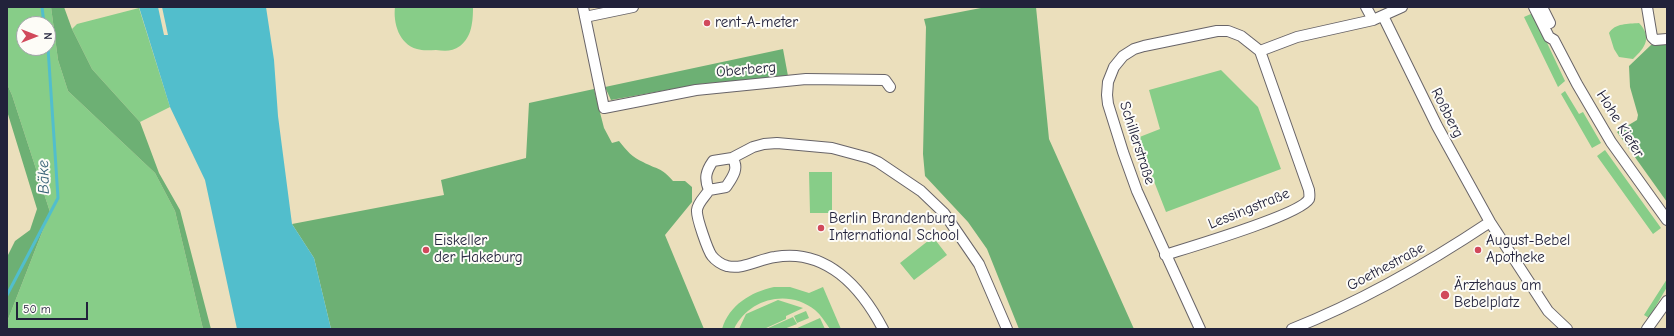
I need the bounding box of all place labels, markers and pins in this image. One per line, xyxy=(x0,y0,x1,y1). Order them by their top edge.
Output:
place label: rent-A-meter xyxy=(715,14,798,32)
marker: rent-A-meter xyxy=(702,18,712,28)
place label: Berlin Brandenburg International School xyxy=(829,210,959,245)
marker: Berlin Brandenburg International School xyxy=(816,223,826,233)
place label: Eiskeller der Hakeburg xyxy=(434,232,523,267)
place label: August-Bebel Apotheke xyxy=(1486,232,1570,267)
marker: Eiskeller der Hakeburg xyxy=(421,245,431,255)
marker: August-Bebel Apotheke xyxy=(1473,245,1483,255)
place label: Ärztehaus am Bebelplatz xyxy=(1454,277,1541,312)
marker: Ärztehaus am Bebelplatz xyxy=(1439,289,1451,301)

